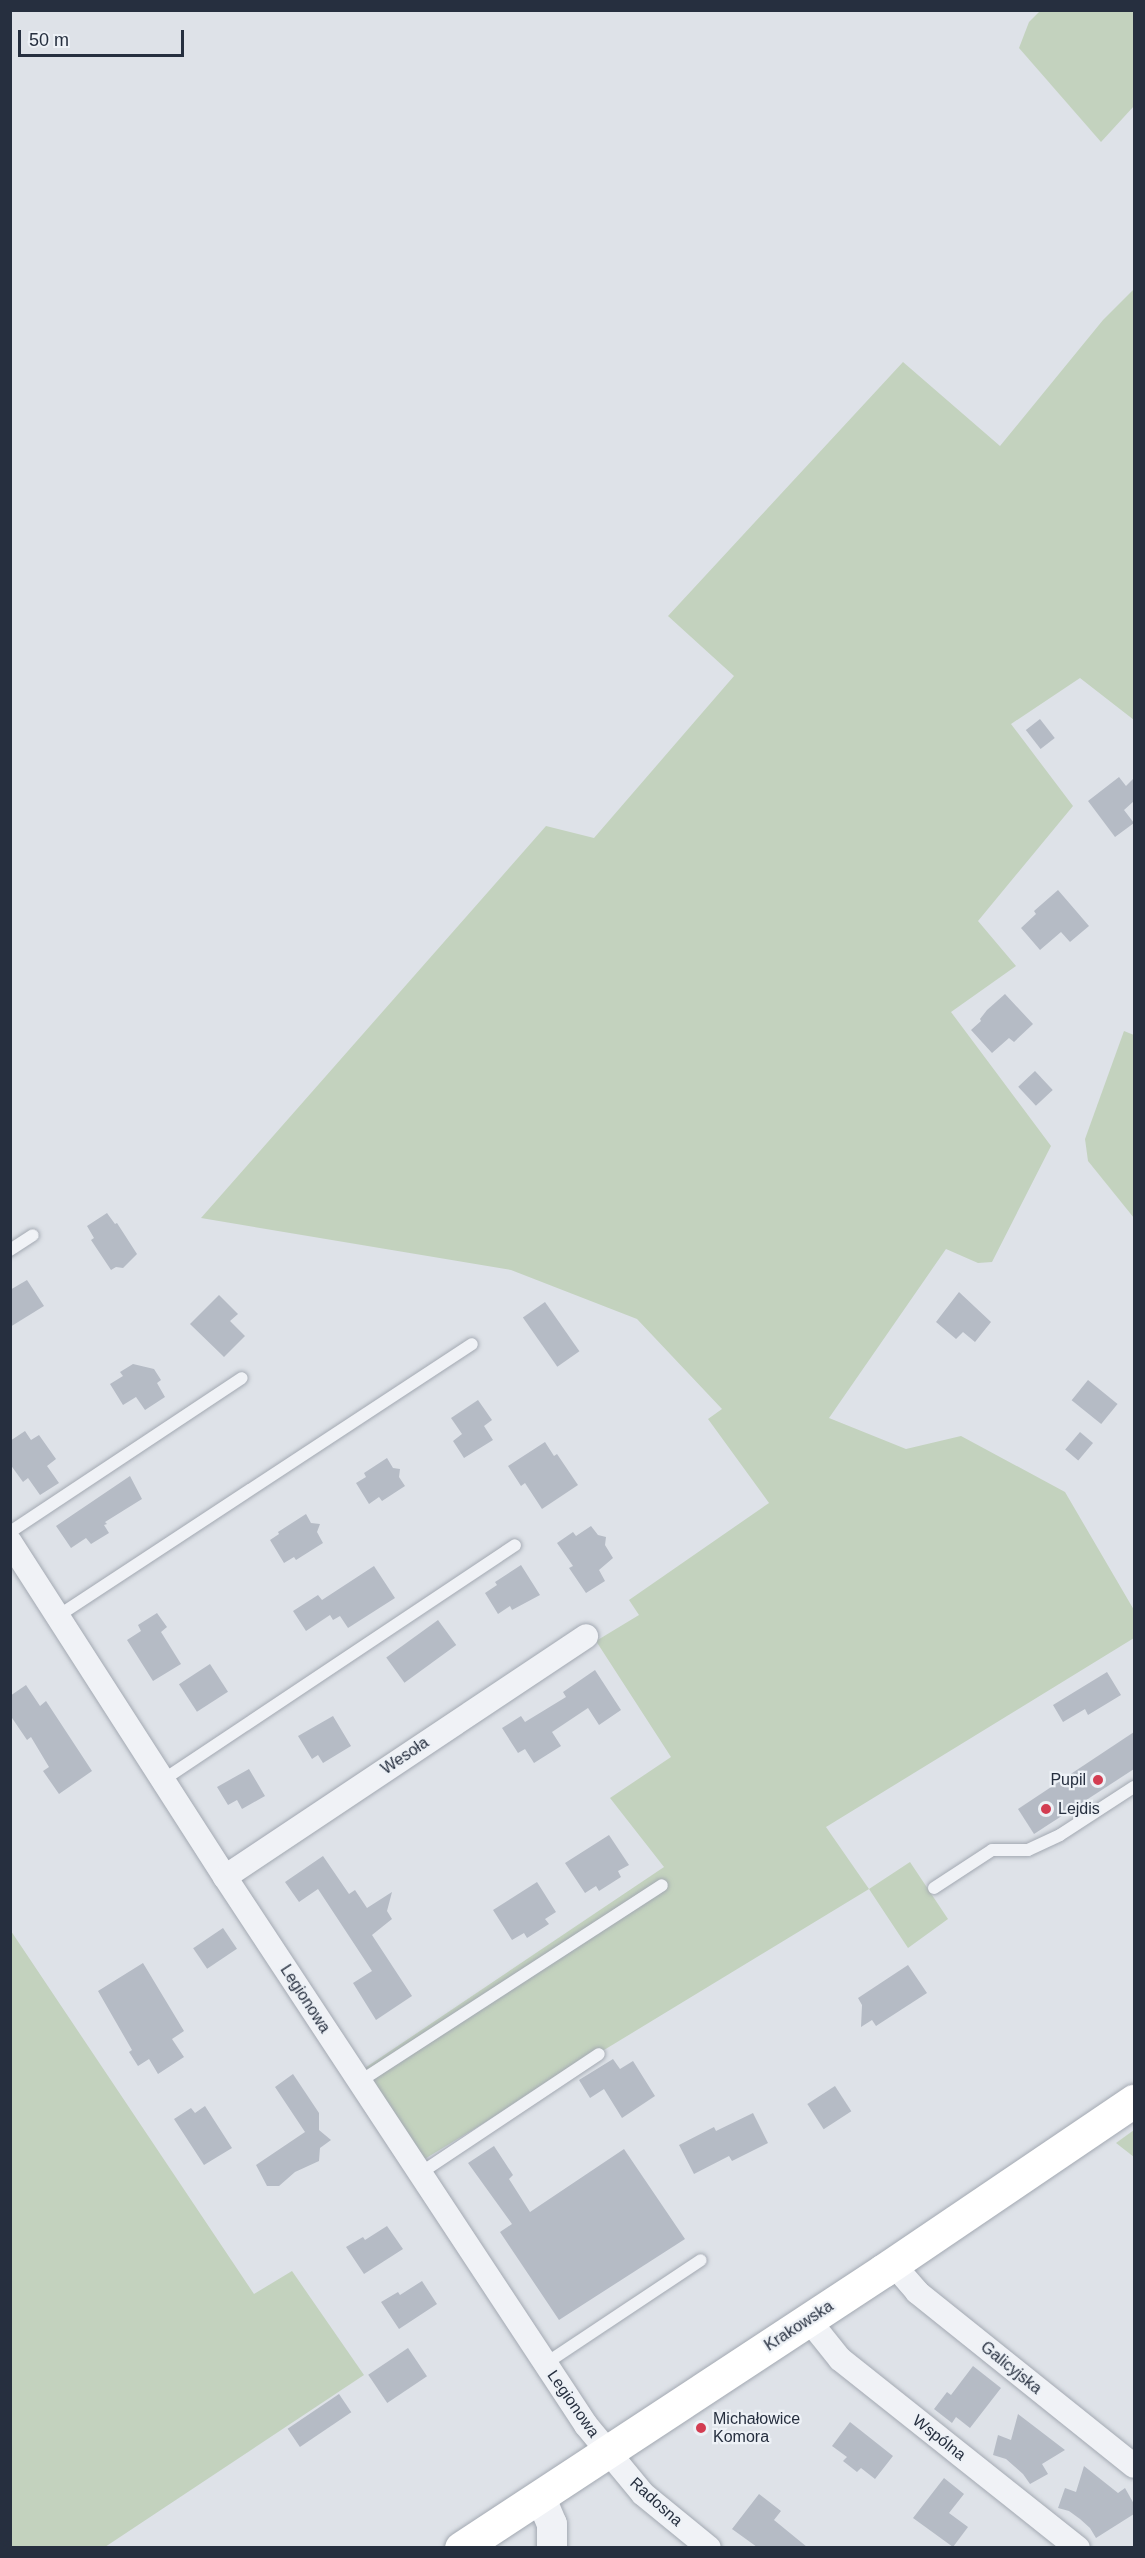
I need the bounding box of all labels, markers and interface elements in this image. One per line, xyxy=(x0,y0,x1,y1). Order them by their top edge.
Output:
scale bar xyxy=(21,18,188,56)
text: 50 m xyxy=(29,30,69,50)
street label: Wesoła xyxy=(378,1733,432,1779)
place label: Pupil xyxy=(1050,1770,1086,1790)
marker: Pupil xyxy=(1091,1773,1105,1787)
place label: Lejdis xyxy=(1058,1799,1100,1819)
marker: Lejdis xyxy=(1039,1802,1053,1816)
street label: Legionowa xyxy=(276,1961,334,2037)
street label: Krakowska xyxy=(761,2297,837,2355)
street label: Galicyjska xyxy=(977,2338,1045,2398)
street label: Legionowa xyxy=(543,2367,603,2441)
place label: Michałowice Komora xyxy=(713,2409,800,2447)
street label: Wspólna xyxy=(909,2411,969,2465)
marker: Michałowice Komora xyxy=(694,2421,708,2435)
street label: Radosna xyxy=(626,2473,686,2531)

